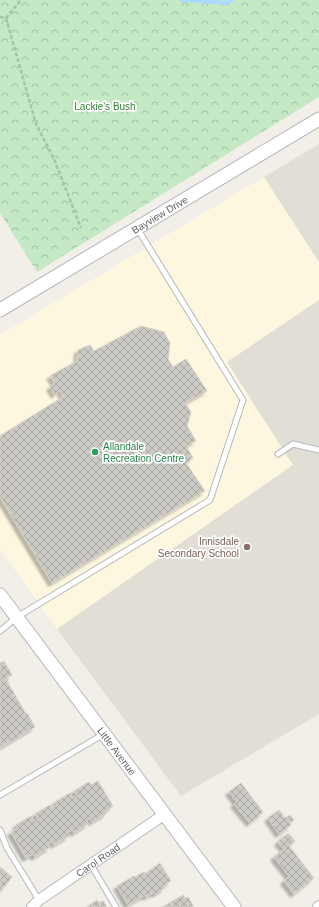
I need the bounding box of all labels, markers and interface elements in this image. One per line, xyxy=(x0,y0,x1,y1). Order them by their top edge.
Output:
park label: Lackie's Bush xyxy=(74,101,136,112)
street label: Bayview Drive xyxy=(130,194,190,236)
place label: Allandale Recreation Centre xyxy=(103,441,185,464)
marker: Allandale Recreation Centre xyxy=(90,447,100,457)
place label: Innisdale Secondary School xyxy=(158,536,239,559)
marker: Innisdale Secondary School xyxy=(242,542,252,552)
street label: Little Avenue xyxy=(95,725,138,778)
street label: Carol Road xyxy=(74,842,122,879)

